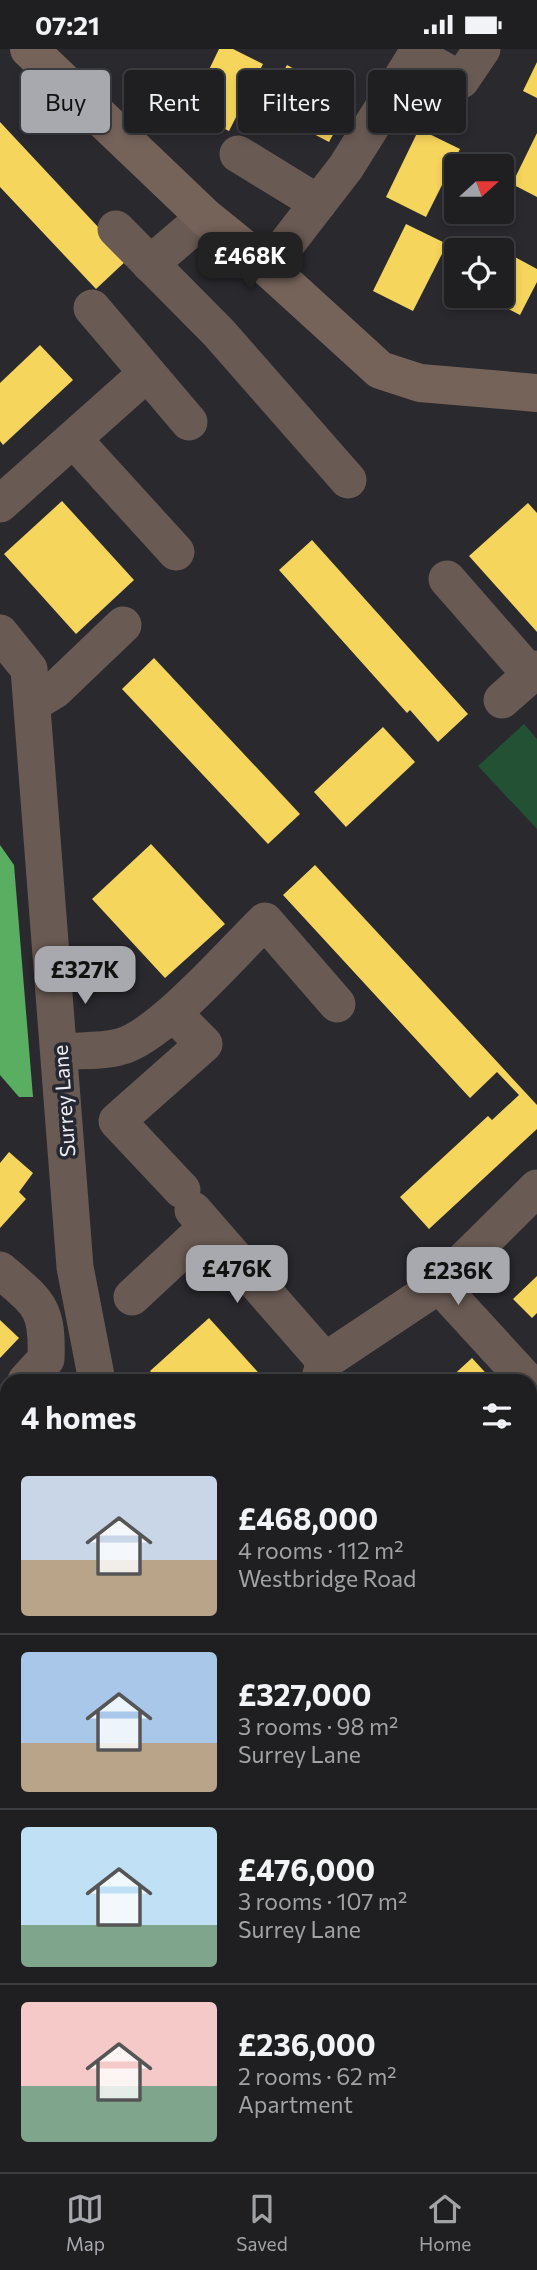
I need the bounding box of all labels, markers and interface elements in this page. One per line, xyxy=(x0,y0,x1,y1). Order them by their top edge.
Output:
text: 07:21 xyxy=(35,9,100,40)
chip: Buy xyxy=(21,70,110,133)
chip: Rent xyxy=(124,70,224,133)
chip: Filters xyxy=(238,70,354,133)
chip: New xyxy=(368,70,466,133)
north arrow xyxy=(444,154,514,224)
map controls xyxy=(444,154,514,308)
pin: £468K xyxy=(201,233,299,292)
button: locate xyxy=(444,238,514,308)
text: £468K xyxy=(214,241,286,269)
pin: £327K xyxy=(36,947,134,1006)
text: £327K xyxy=(51,955,119,983)
street label: Surrey Lane xyxy=(47,1044,79,1158)
pin: £476K xyxy=(188,1245,286,1305)
pin: £236K xyxy=(409,1247,507,1307)
text: £476K xyxy=(202,1254,272,1282)
text: £236K xyxy=(423,1256,493,1284)
icon: filters xyxy=(478,1397,516,1435)
text: 4 homes xyxy=(21,1398,136,1435)
text: £468,000 xyxy=(238,1499,378,1536)
icon: home xyxy=(77,1504,161,1588)
text: 4 rooms · 112 m² xyxy=(238,1536,403,1564)
text: Westbridge Road xyxy=(238,1564,416,1592)
text: £327,000 xyxy=(238,1675,371,1712)
icon: home xyxy=(77,1680,161,1764)
text: 3 rooms · 98 m² xyxy=(238,1712,398,1740)
text: Surrey Lane xyxy=(238,1740,361,1768)
text: £476,000 xyxy=(238,1850,375,1887)
icon: home xyxy=(77,1855,161,1939)
text: 3 rooms · 107 m² xyxy=(238,1887,407,1915)
text: Surrey Lane xyxy=(238,1915,361,1943)
text: £236,000 xyxy=(238,2025,376,2062)
icon: home xyxy=(77,2030,161,2114)
text: 2 rooms · 62 m² xyxy=(238,2062,397,2090)
text: Apartment xyxy=(238,2090,353,2118)
tab: Map xyxy=(66,2190,105,2255)
tab: Saved xyxy=(236,2190,288,2255)
tab: Home xyxy=(419,2190,471,2255)

